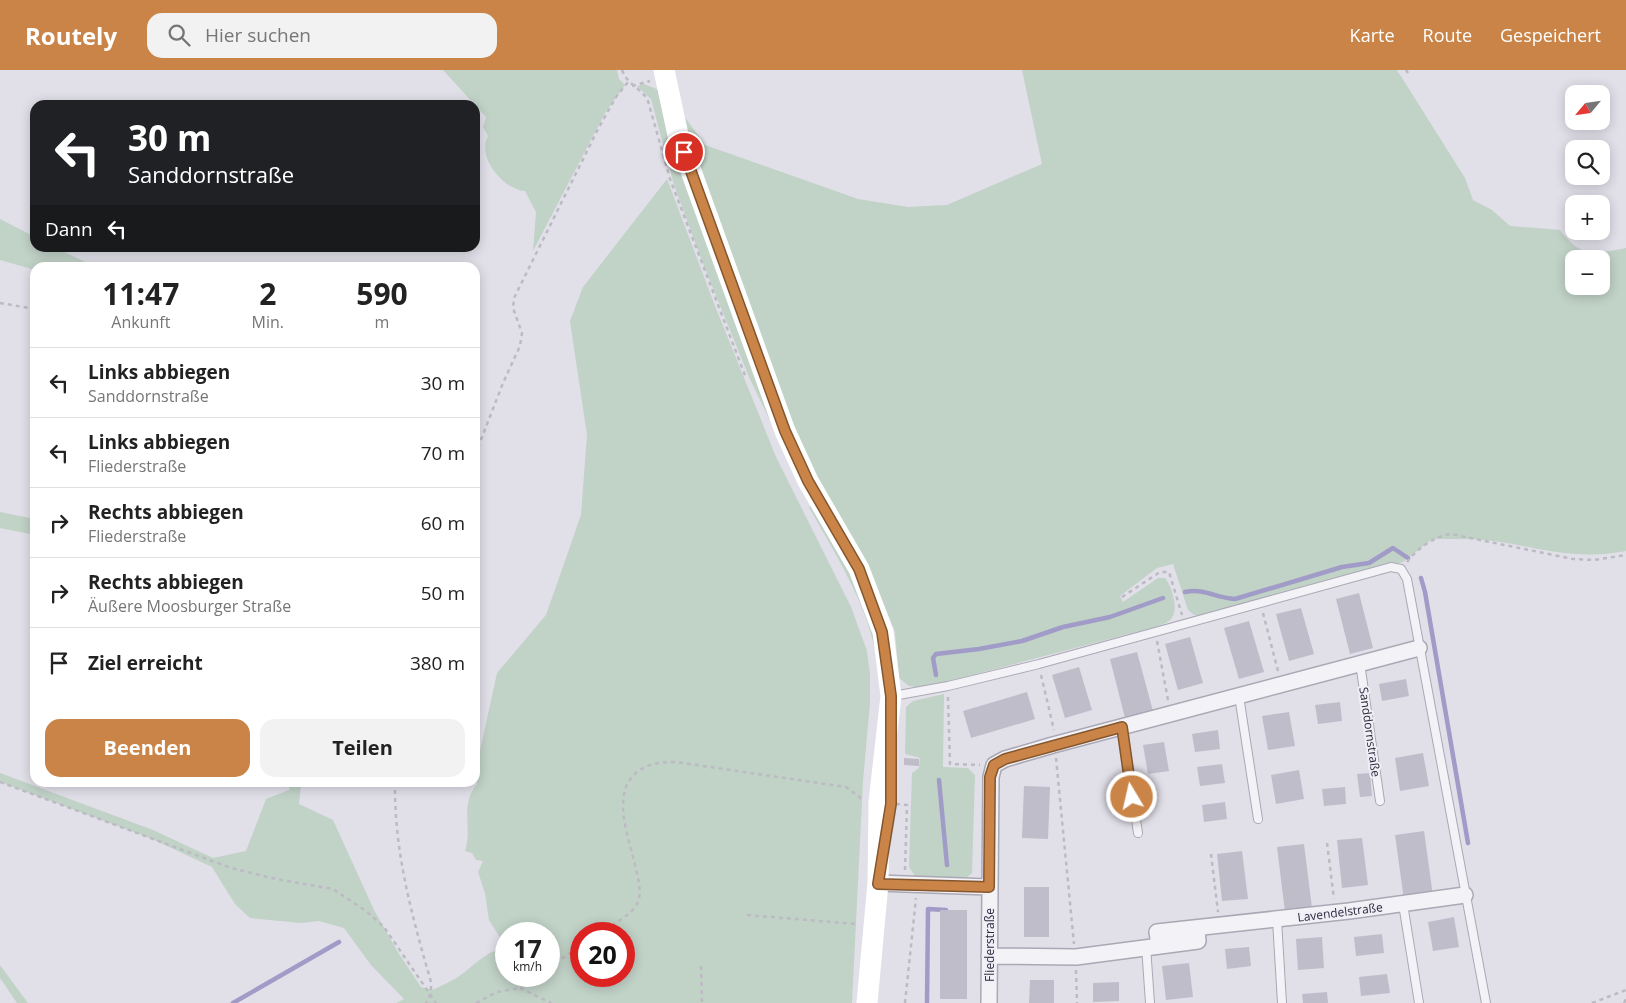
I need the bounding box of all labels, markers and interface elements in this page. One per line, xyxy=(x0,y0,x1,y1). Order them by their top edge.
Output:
search box xyxy=(147,13,497,58)
text: Routely xyxy=(25,19,117,52)
icon: search xyxy=(165,21,193,49)
text: Hier suchen xyxy=(205,22,311,48)
text: Karte xyxy=(1350,23,1395,47)
text: Route xyxy=(1423,23,1472,47)
text: Gespeichert xyxy=(1500,23,1601,47)
north arrow xyxy=(1565,85,1610,130)
map controls xyxy=(1565,85,1610,295)
text: 30 m xyxy=(128,114,211,161)
icon: left xyxy=(45,120,110,185)
pin xyxy=(663,131,705,173)
icon: arrive xyxy=(670,138,698,166)
button: search xyxy=(1565,140,1610,185)
text: Sanddornstraße xyxy=(128,159,294,189)
button: + xyxy=(1565,195,1610,240)
icon: left xyxy=(103,215,131,243)
text: Dann xyxy=(45,216,93,242)
button: − xyxy=(1565,250,1610,295)
text: 11:47 xyxy=(102,273,179,314)
text: 2 xyxy=(259,273,276,314)
text: 590 xyxy=(356,273,408,314)
text: Ankunft xyxy=(111,311,170,333)
text: Min. xyxy=(252,311,284,333)
text: m xyxy=(375,311,389,333)
text: Links abbiegen xyxy=(88,359,230,385)
icon: left xyxy=(45,369,73,397)
text: 30 m xyxy=(421,370,465,396)
text: Sanddornstraße xyxy=(88,385,209,407)
text: Links abbiegen xyxy=(88,429,230,455)
icon: left xyxy=(45,439,73,467)
text: 70 m xyxy=(421,440,465,466)
text: Fliederstraße xyxy=(88,455,186,477)
text: Rechts abbiegen xyxy=(88,499,244,525)
icon: right xyxy=(45,509,73,537)
text: 60 m xyxy=(421,510,465,536)
text: Fliederstraße xyxy=(88,525,186,547)
text: Rechts abbiegen xyxy=(88,569,244,595)
icon: right xyxy=(45,579,73,607)
text: 50 m xyxy=(421,580,465,606)
text: Äußere Moosburger Straße xyxy=(88,595,291,617)
icon: arrive xyxy=(45,649,73,677)
text: Ziel erreicht xyxy=(88,650,203,676)
text: 380 m xyxy=(410,650,465,676)
street label: Sanddornstraße xyxy=(1355,686,1385,778)
button: Beenden xyxy=(45,719,250,777)
button: Teilen xyxy=(260,719,465,777)
position arrow xyxy=(1105,770,1157,822)
street label: Lavendelstraße xyxy=(1296,898,1384,926)
street label: Fliederstraße xyxy=(981,908,998,982)
speed limit sign: 20 xyxy=(570,922,635,987)
text: 17 xyxy=(513,931,542,965)
text: km/h xyxy=(513,958,542,975)

